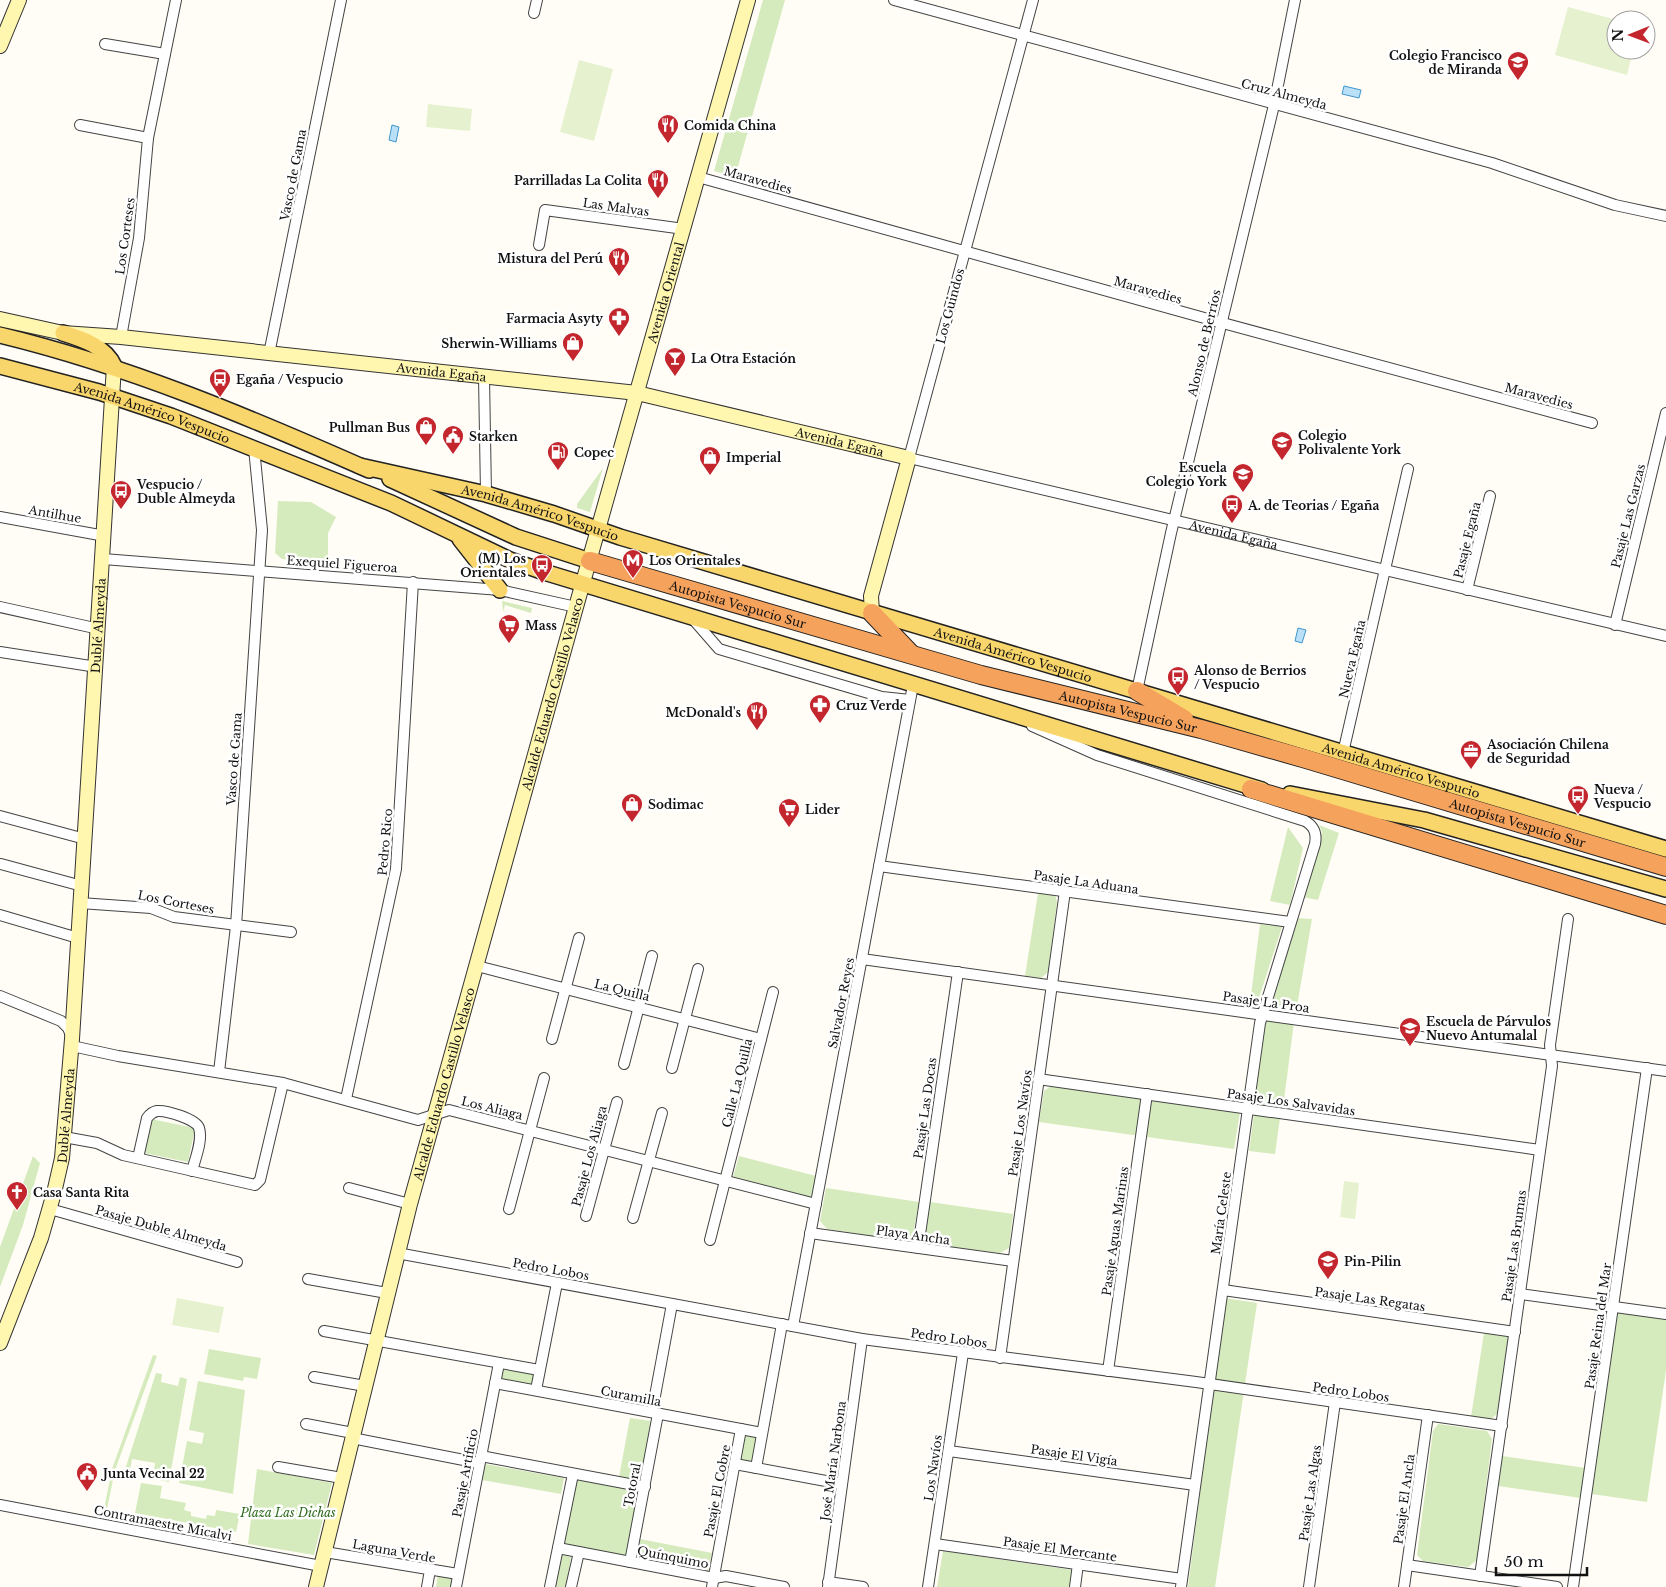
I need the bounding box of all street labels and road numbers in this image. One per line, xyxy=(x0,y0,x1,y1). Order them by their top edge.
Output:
street label: Cruz Almeyda xyxy=(1240,75,1329,113)
street label: Vasco de Gama xyxy=(277,128,309,223)
street label: Maravedies xyxy=(722,163,794,197)
street label: Las Malvas xyxy=(582,195,650,219)
street label: Los Corteses xyxy=(112,196,138,276)
street label: Avenida Oriental xyxy=(643,240,687,346)
street label: Los Guindos xyxy=(933,267,967,345)
street label: Maravedies xyxy=(1112,273,1184,307)
street label: Alonso de Berríos xyxy=(1184,288,1224,399)
street label: Avenida Egaña xyxy=(395,359,488,384)
street label: Avenida Américo Vespucio xyxy=(72,378,232,446)
street label: Maravedies xyxy=(1503,380,1575,412)
street label: Avenida Egaña xyxy=(793,423,886,459)
street label: Pasaje Las Garzas xyxy=(1608,462,1648,570)
street label: Avenida Américo Vespucio xyxy=(459,481,621,544)
street label: Pasaje Egaña xyxy=(1450,500,1484,580)
street label: Antilhue xyxy=(27,502,83,526)
street label: Avenida Egaña xyxy=(1187,516,1280,552)
street label: Exequiel Figueroa xyxy=(286,553,398,575)
street label: Dublé Almeyda xyxy=(87,577,108,674)
street label: Autopista Vespucio Sur xyxy=(667,577,808,631)
street label: Alcalde Eduardo Castillo Velasco xyxy=(518,595,586,793)
street label: Nueva Egaña xyxy=(1336,618,1368,700)
street label: Avenida Américo Vespucio xyxy=(931,623,1094,685)
street label: Autopista Vespucio Sur xyxy=(1057,687,1199,735)
street label: Vasco de Gama xyxy=(223,712,245,807)
street label: Avenida Américo Vespucio xyxy=(1319,739,1482,801)
street label: Autopista Vespucio Sur xyxy=(1447,795,1588,850)
street label: Pedro Rico xyxy=(375,808,395,876)
street label: Pasaje La Aduana xyxy=(1033,867,1140,897)
street label: Los Corteses xyxy=(136,887,216,917)
street label: Salvador Reyes xyxy=(825,956,857,1050)
street label: La Quilla xyxy=(593,976,652,1004)
street label: Alcalde Eduardo Castillo Velasco xyxy=(409,986,477,1183)
street label: Pasaje La Proa xyxy=(1221,988,1311,1016)
street label: Calle La Quilla xyxy=(719,1037,755,1129)
street label: Pasaje Las Docas xyxy=(910,1056,940,1160)
street label: Dublé Almeyda xyxy=(54,1067,77,1164)
street label: Pasaje Los Navíos xyxy=(1005,1069,1035,1177)
street label: Pasaje Los Salvavidas xyxy=(1226,1086,1356,1118)
street label: Los Aliaga xyxy=(460,1093,525,1123)
street label: Pasaje Los Aliaga xyxy=(568,1104,610,1208)
street label: Pasaje Aguas Marinas xyxy=(1099,1165,1131,1297)
street label: María Celeste xyxy=(1208,1170,1234,1255)
street label: Pasaje Las Brumas xyxy=(1499,1189,1529,1303)
street label: Pasaje Duble Almeyda xyxy=(94,1202,229,1254)
street label: Playa Ancha xyxy=(875,1222,951,1248)
street label: Pedro Lobos xyxy=(512,1255,590,1283)
street label: Pasaje Reina del Mar xyxy=(1582,1262,1614,1390)
street label: Pasaje Las Regatas xyxy=(1314,1284,1426,1314)
street label: Pedro Lobos xyxy=(910,1325,988,1351)
street label: Pedro Lobos xyxy=(1312,1379,1390,1405)
street label: Curamilla xyxy=(599,1383,663,1409)
street label: José María Narbona xyxy=(817,1400,849,1524)
street label: Pasaje Artificio xyxy=(449,1427,481,1519)
street label: Los Navíos xyxy=(921,1434,945,1502)
street label: Pasaje El Vigía xyxy=(1030,1441,1119,1469)
street label: Pasaje El Cobre xyxy=(701,1443,733,1539)
street label: Pasaje Las Algas xyxy=(1296,1444,1324,1542)
street label: Pasaje El Ancla xyxy=(1390,1453,1418,1545)
street label: Totoral xyxy=(620,1461,644,1508)
street label: Contramaestre Micalvi xyxy=(93,1502,233,1544)
street label: Pasaje El Mercante xyxy=(1002,1534,1118,1564)
street label: Laguna Verde xyxy=(351,1536,437,1566)
street label: Quínquimo xyxy=(636,1543,710,1571)

